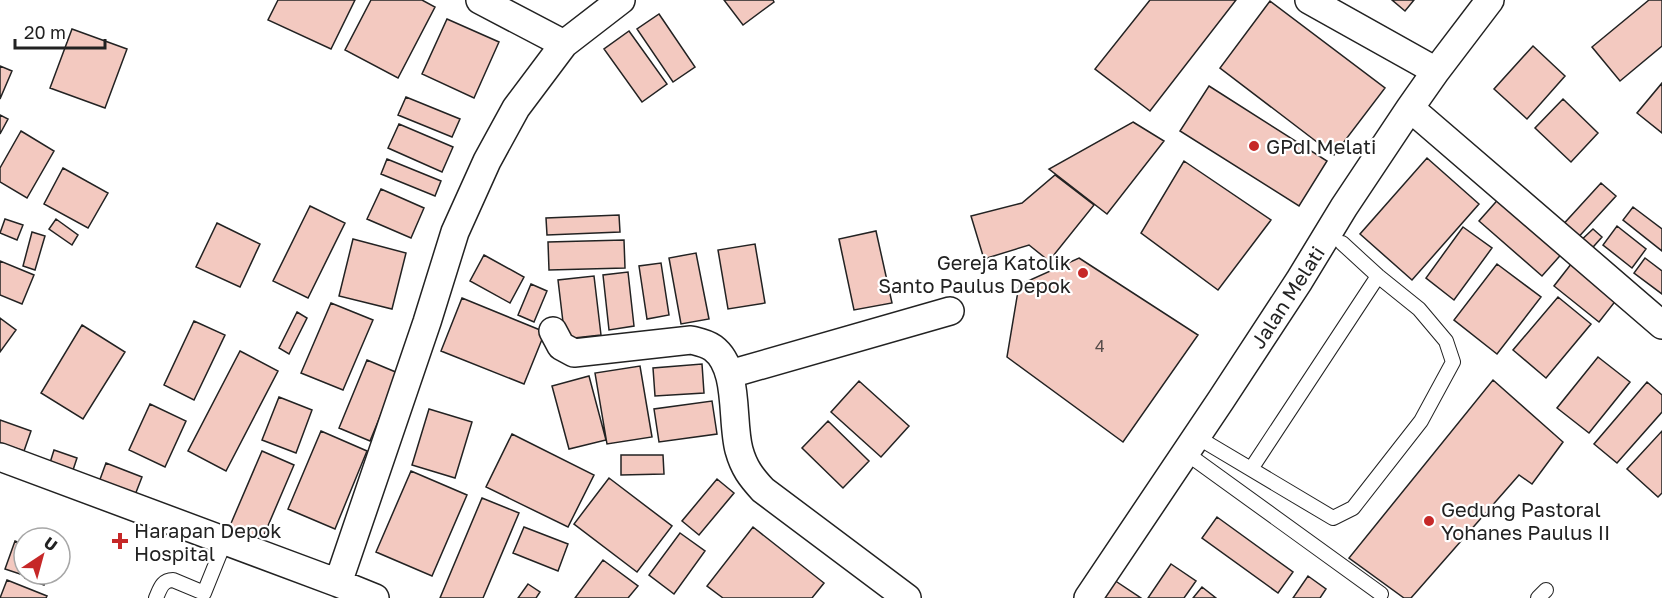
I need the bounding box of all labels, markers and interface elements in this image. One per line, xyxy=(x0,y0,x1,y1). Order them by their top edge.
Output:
scale bar xyxy=(15,12,105,50)
text: 20 m xyxy=(24,21,66,43)
place label: GPdI Melati xyxy=(1266,134,1376,158)
marker: GPdI Melati xyxy=(1247,139,1261,153)
street label: Jalan Melati xyxy=(1245,241,1329,353)
place label: Gereja Katolik Santo Paulus Depok xyxy=(878,250,1071,297)
marker: Gereja Katolik Santo Paulus Depok xyxy=(1076,266,1090,280)
house number: 4 xyxy=(1095,336,1105,356)
place label: Gedung Pastoral Yohanes Paulus II xyxy=(1441,497,1610,544)
marker: Gedung Pastoral Yohanes Paulus II xyxy=(1422,514,1436,528)
place label: Harapan Depok Hospital xyxy=(134,518,282,565)
north arrow xyxy=(12,526,72,586)
text: U xyxy=(40,532,61,555)
marker: Harapan Depok Hospital xyxy=(111,532,129,550)

